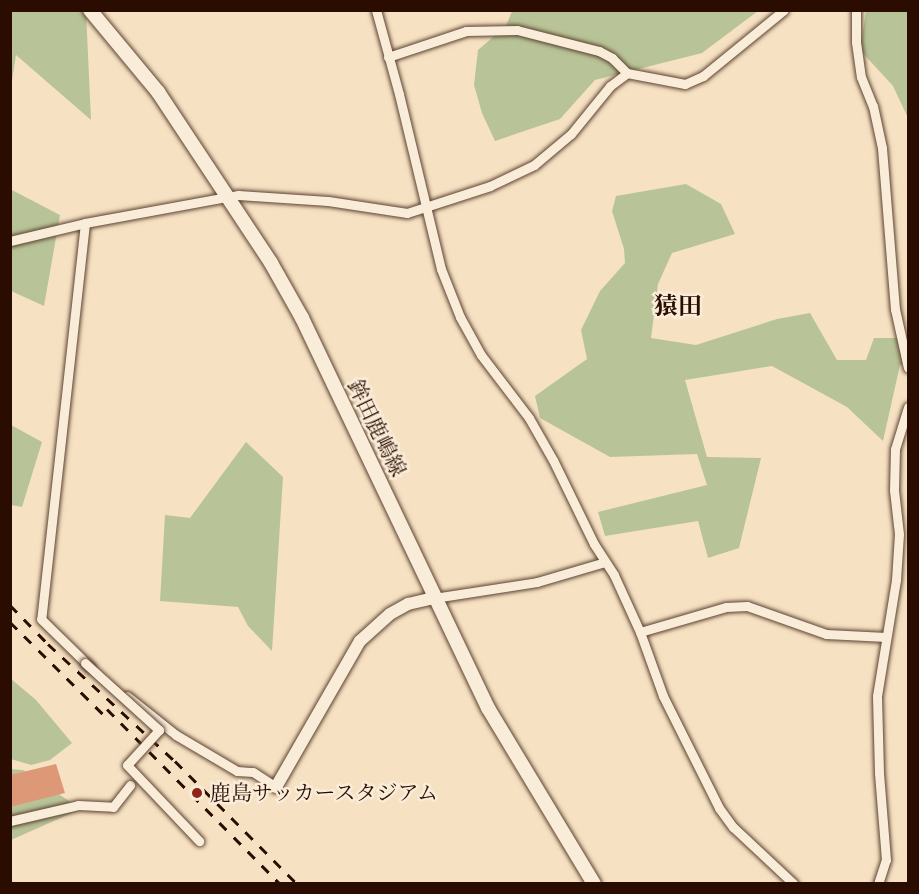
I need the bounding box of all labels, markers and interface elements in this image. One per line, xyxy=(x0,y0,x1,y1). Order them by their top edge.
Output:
district label: 猿田 xyxy=(654,292,702,320)
street label: 鉾田鹿嶋線 xyxy=(343,375,411,481)
place label: 鹿島サッカースタジアム xyxy=(210,780,441,806)
marker: 鹿島サッカースタジアム xyxy=(188,784,206,802)

